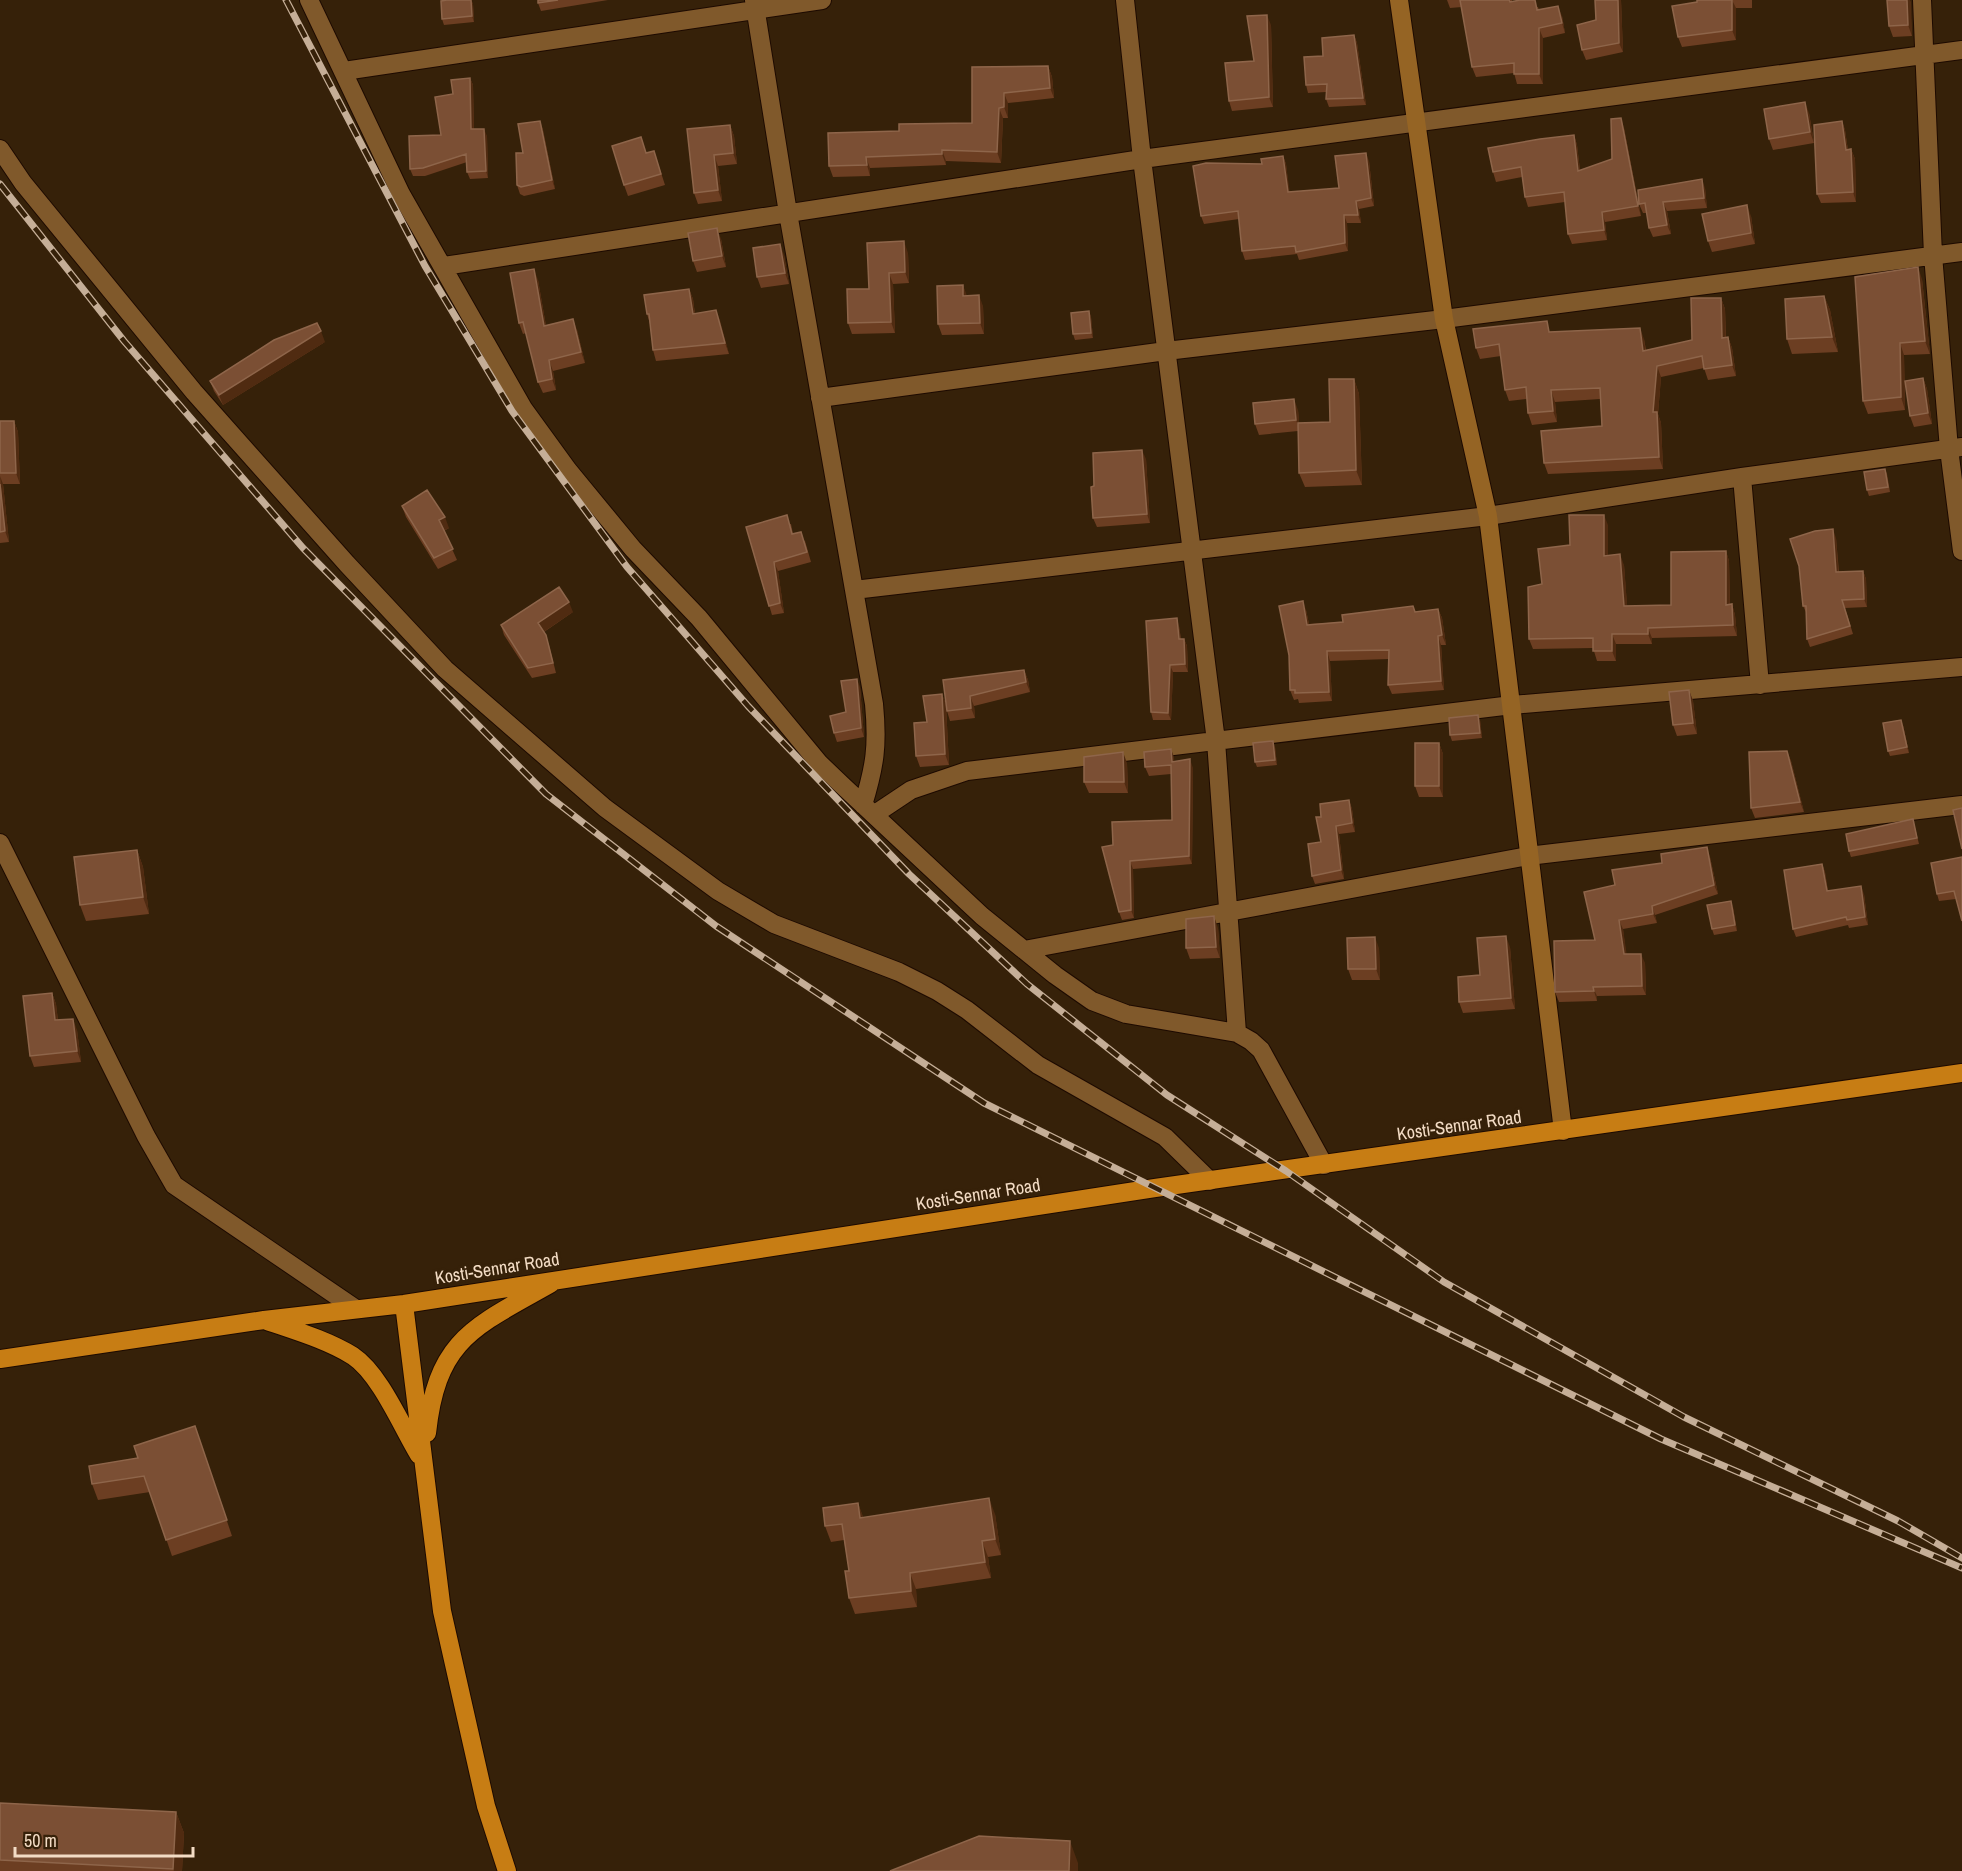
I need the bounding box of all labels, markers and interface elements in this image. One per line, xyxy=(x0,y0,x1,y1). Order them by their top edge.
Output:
street label: Kosti-Sennar Road xyxy=(1395,1104,1523,1146)
street label: Kosti-Sennar Road xyxy=(914,1172,1042,1216)
street label: Kosti-Sennar Road xyxy=(433,1246,561,1290)
scale bar xyxy=(15,1820,194,1858)
text: 50 m xyxy=(24,1828,57,1853)

